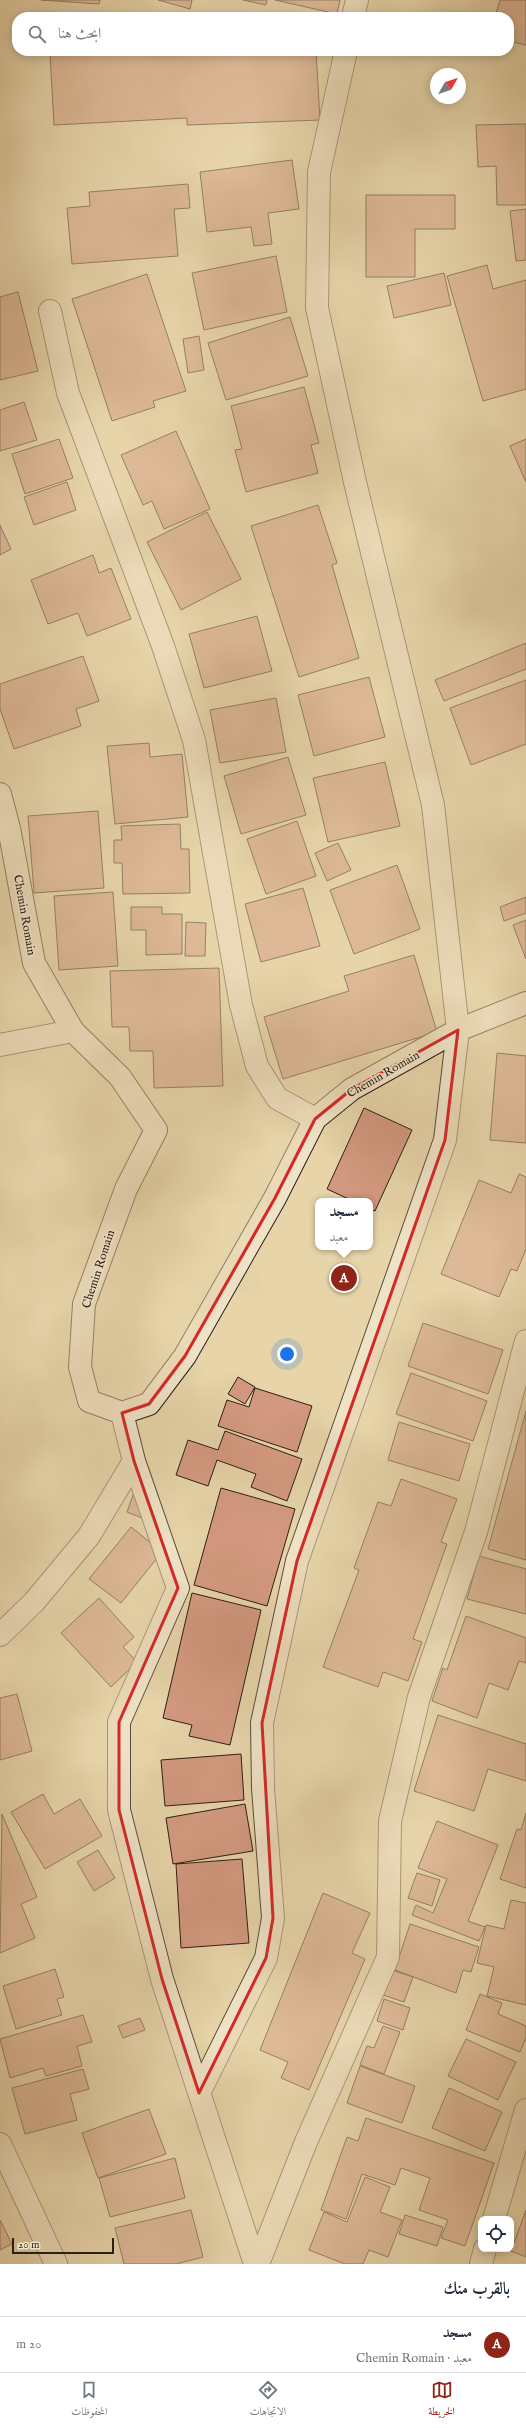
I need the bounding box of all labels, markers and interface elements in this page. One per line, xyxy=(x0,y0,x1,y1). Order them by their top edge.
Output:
search box xyxy=(12,12,514,56)
icon: search xyxy=(26,23,48,45)
text: ابحث هنا xyxy=(58,24,101,43)
north arrow xyxy=(430,68,466,104)
street label: Chemin Romain xyxy=(10,874,39,957)
street label: Chemin Romain xyxy=(344,1047,423,1101)
popup xyxy=(315,1198,373,1250)
text: مسجد xyxy=(329,1202,359,1221)
street label: Chemin Romain xyxy=(79,1227,118,1310)
text: معبد xyxy=(329,1229,348,1246)
pin: A xyxy=(331,1263,357,1293)
your location xyxy=(277,1344,297,1364)
map controls xyxy=(478,2216,514,2252)
button: locate xyxy=(478,2216,514,2252)
scale bar xyxy=(12,2236,114,2255)
text: 20 m xyxy=(18,2238,39,2252)
text: بالقرب منك xyxy=(443,2279,510,2300)
text: مسجد xyxy=(443,2323,472,2342)
text: 20 m xyxy=(16,2336,41,2353)
text: A xyxy=(493,2336,501,2353)
text: معبد · Chemin Romain xyxy=(356,2350,472,2367)
tab: المحفوظات xyxy=(71,2379,107,2422)
tab: الاتجاهات xyxy=(249,2379,286,2422)
tab: الخريطة xyxy=(428,2379,455,2422)

